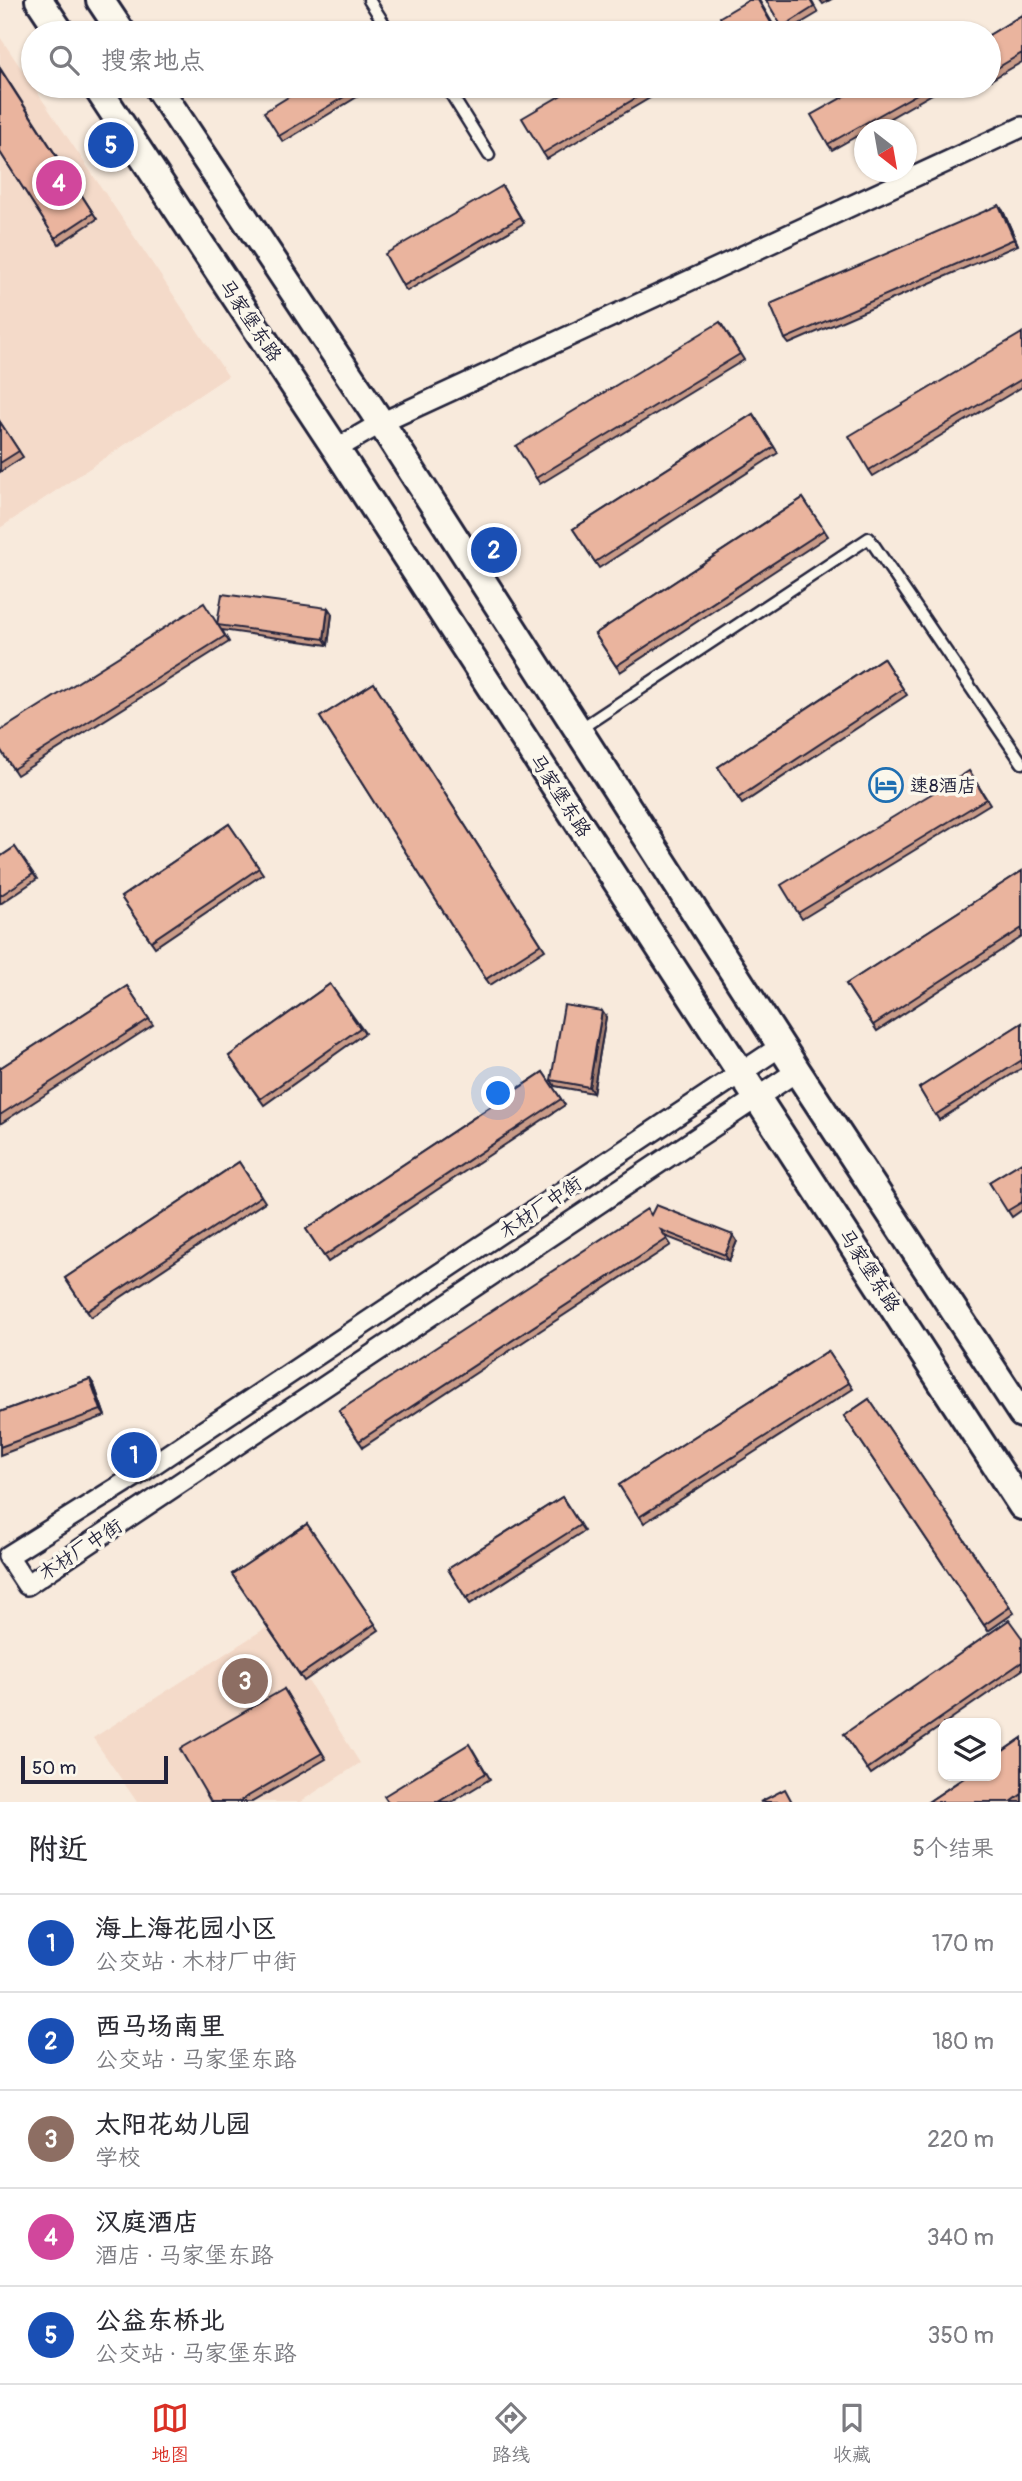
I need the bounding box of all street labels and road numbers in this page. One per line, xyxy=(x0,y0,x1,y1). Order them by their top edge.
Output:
street label: 马家堡东路 xyxy=(214,274,287,367)
street label: 马家堡东路 xyxy=(524,749,596,842)
street label: 木材厂中街 xyxy=(494,1171,587,1244)
street label: 马家堡东路 xyxy=(833,1224,905,1317)
street label: 木材厂中街 xyxy=(34,1514,127,1586)

